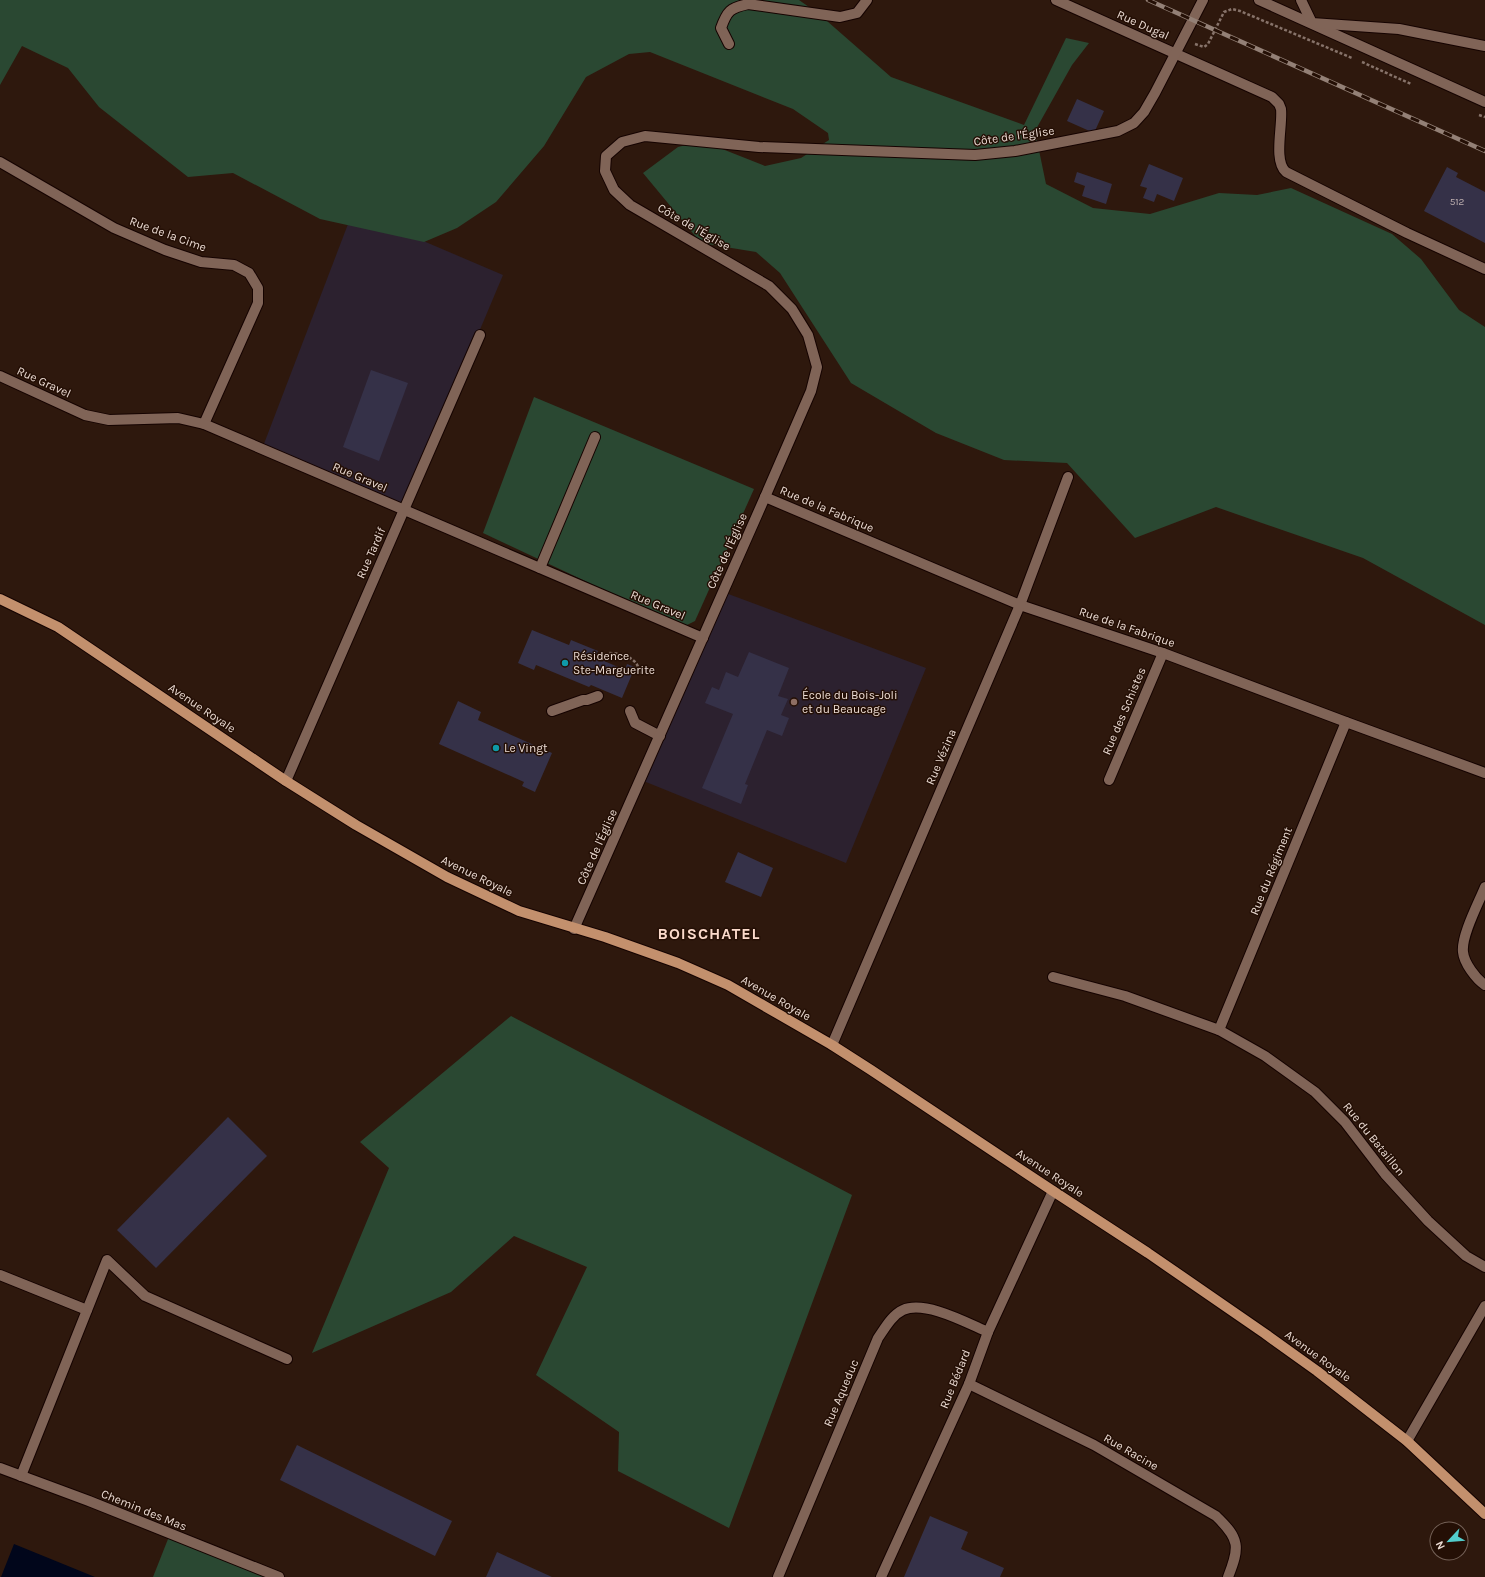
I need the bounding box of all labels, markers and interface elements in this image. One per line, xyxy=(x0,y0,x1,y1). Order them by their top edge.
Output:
street label: Rue Dugal xyxy=(1115,7,1171,43)
street label: Côte de l'Église xyxy=(973,122,1055,149)
house number: 512 xyxy=(1450,196,1465,208)
street label: Côte de l'Église xyxy=(655,200,733,253)
street label: Rue de la Cime xyxy=(128,214,208,254)
street label: Rue Gravel xyxy=(15,363,73,401)
street label: Rue Gravel xyxy=(331,459,389,495)
street label: Rue de la Fabrique xyxy=(778,483,876,535)
street label: Côte de l'Église xyxy=(703,511,750,591)
street label: Rue Tardif xyxy=(354,525,389,581)
street label: Rue Gravel xyxy=(629,587,687,623)
street label: Rue de la Fabrique xyxy=(1077,604,1177,650)
place label: Résidence Ste-Marguerite xyxy=(573,649,655,677)
marker: Résidence Ste-Marguerite xyxy=(560,658,570,668)
street label: Rue des Schistes xyxy=(1099,665,1149,757)
street label: Avenue Royale xyxy=(166,680,238,736)
place label: École du Bois-Joli et du Beaucage xyxy=(802,687,898,716)
marker: École du Bois-Joli et du Beaucage xyxy=(789,697,799,707)
street label: Rue Vézina xyxy=(923,727,959,787)
place label: Le Vingt xyxy=(504,741,548,755)
marker: Le Vingt xyxy=(491,743,501,753)
street label: Côte de l'Église xyxy=(573,807,620,887)
street label: Rue du Régiment xyxy=(1247,824,1295,917)
street label: Avenue Royale xyxy=(439,853,515,899)
district label: BOISCHATEL xyxy=(658,924,760,943)
street label: Avenue Royale xyxy=(739,972,813,1024)
street label: Rue du Bataillon xyxy=(1340,1100,1408,1178)
street label: Avenue Royale xyxy=(1013,1146,1087,1200)
street label: Avenue Royale xyxy=(1282,1327,1354,1385)
street label: Rue Bédard xyxy=(937,1347,973,1411)
street label: Rue Aqueduc xyxy=(821,1357,861,1429)
street label: Rue Racine xyxy=(1101,1431,1161,1473)
street label: Chemin des Mas xyxy=(99,1486,189,1534)
north arrow xyxy=(1429,1521,1469,1561)
text: N xyxy=(1433,1539,1448,1552)

